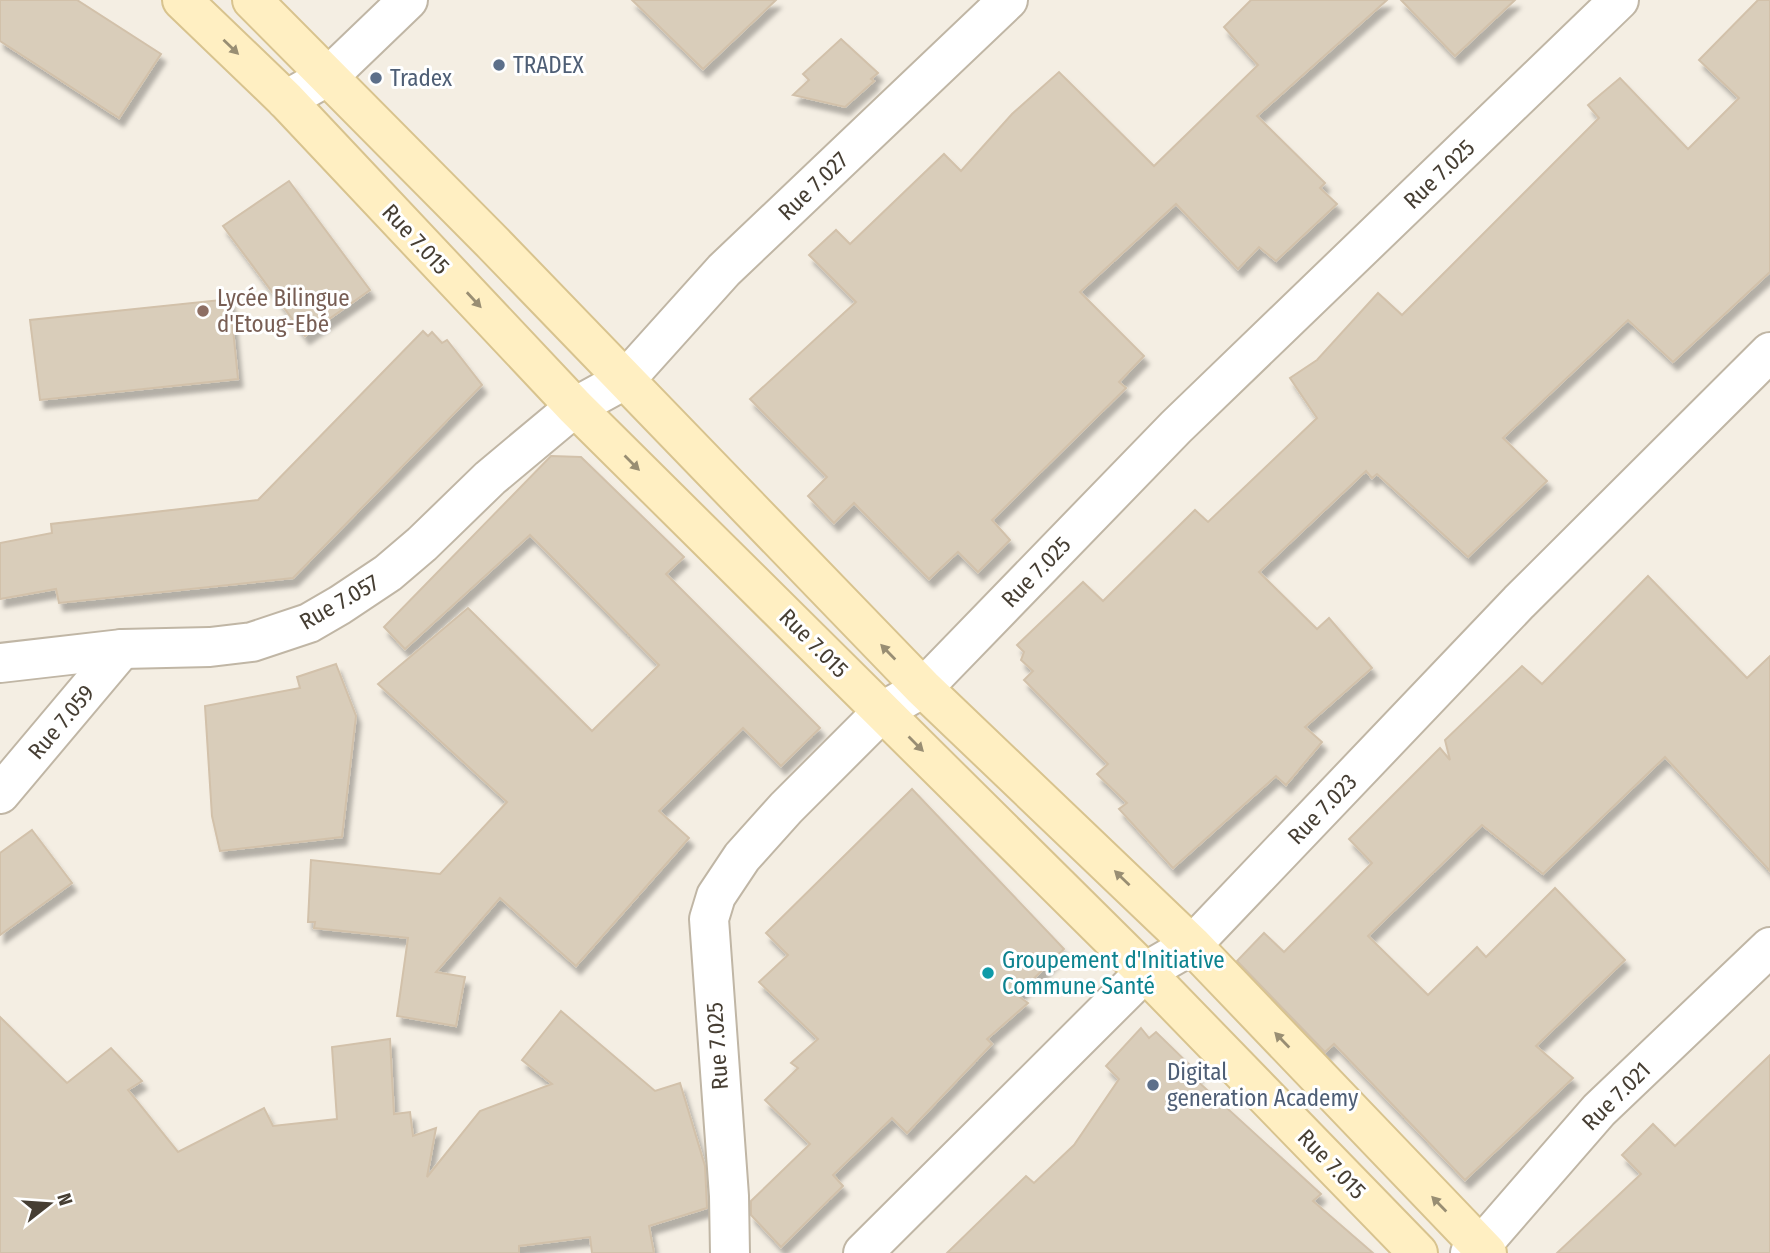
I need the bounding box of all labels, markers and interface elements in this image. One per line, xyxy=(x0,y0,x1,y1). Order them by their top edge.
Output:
one-way arrow xyxy=(223,39,240,56)
place label: TRADEX xyxy=(513,51,584,79)
marker: TRADEX xyxy=(491,57,507,73)
place label: Tradex xyxy=(390,64,452,92)
marker: Tradex xyxy=(368,70,384,86)
street label: Rue 7.025 xyxy=(1398,133,1480,215)
street label: Rue 7.027 xyxy=(772,146,854,226)
street label: Rue 7.015 xyxy=(376,198,456,280)
place label: Lycée Bilingue d'Etoug-Ebé xyxy=(217,284,350,338)
one-way arrow xyxy=(466,291,482,309)
marker: Lycée Bilingue d'Etoug-Ebé xyxy=(195,303,211,319)
one-way arrow xyxy=(623,455,640,471)
street label: Rue 7.025 xyxy=(995,531,1077,613)
street label: Rue 7.057 xyxy=(294,568,384,636)
street label: Rue 7.015 xyxy=(774,603,854,683)
one-way arrow xyxy=(880,643,897,660)
street label: Rue 7.059 xyxy=(22,679,100,765)
one-way arrow xyxy=(907,735,924,751)
street label: Rue 7.023 xyxy=(1282,768,1362,850)
one-way arrow xyxy=(1114,871,1131,887)
place label: Groupement d'Initiative Commune Santé xyxy=(1002,946,1225,1000)
marker: Groupement d'Initiative Commune Santé xyxy=(980,965,996,981)
street label: Rue 7.025 xyxy=(700,1001,734,1091)
one-way arrow xyxy=(1274,1031,1291,1048)
street label: Rue 7.021 xyxy=(1576,1056,1656,1136)
place label: Digital generation Academy xyxy=(1167,1058,1359,1112)
marker: Digital generation Academy xyxy=(1145,1077,1161,1093)
street label: Rue 7.015 xyxy=(1292,1123,1372,1205)
north arrow xyxy=(14,1169,84,1239)
text: N xyxy=(52,1190,77,1208)
one-way arrow xyxy=(1432,1196,1448,1213)

